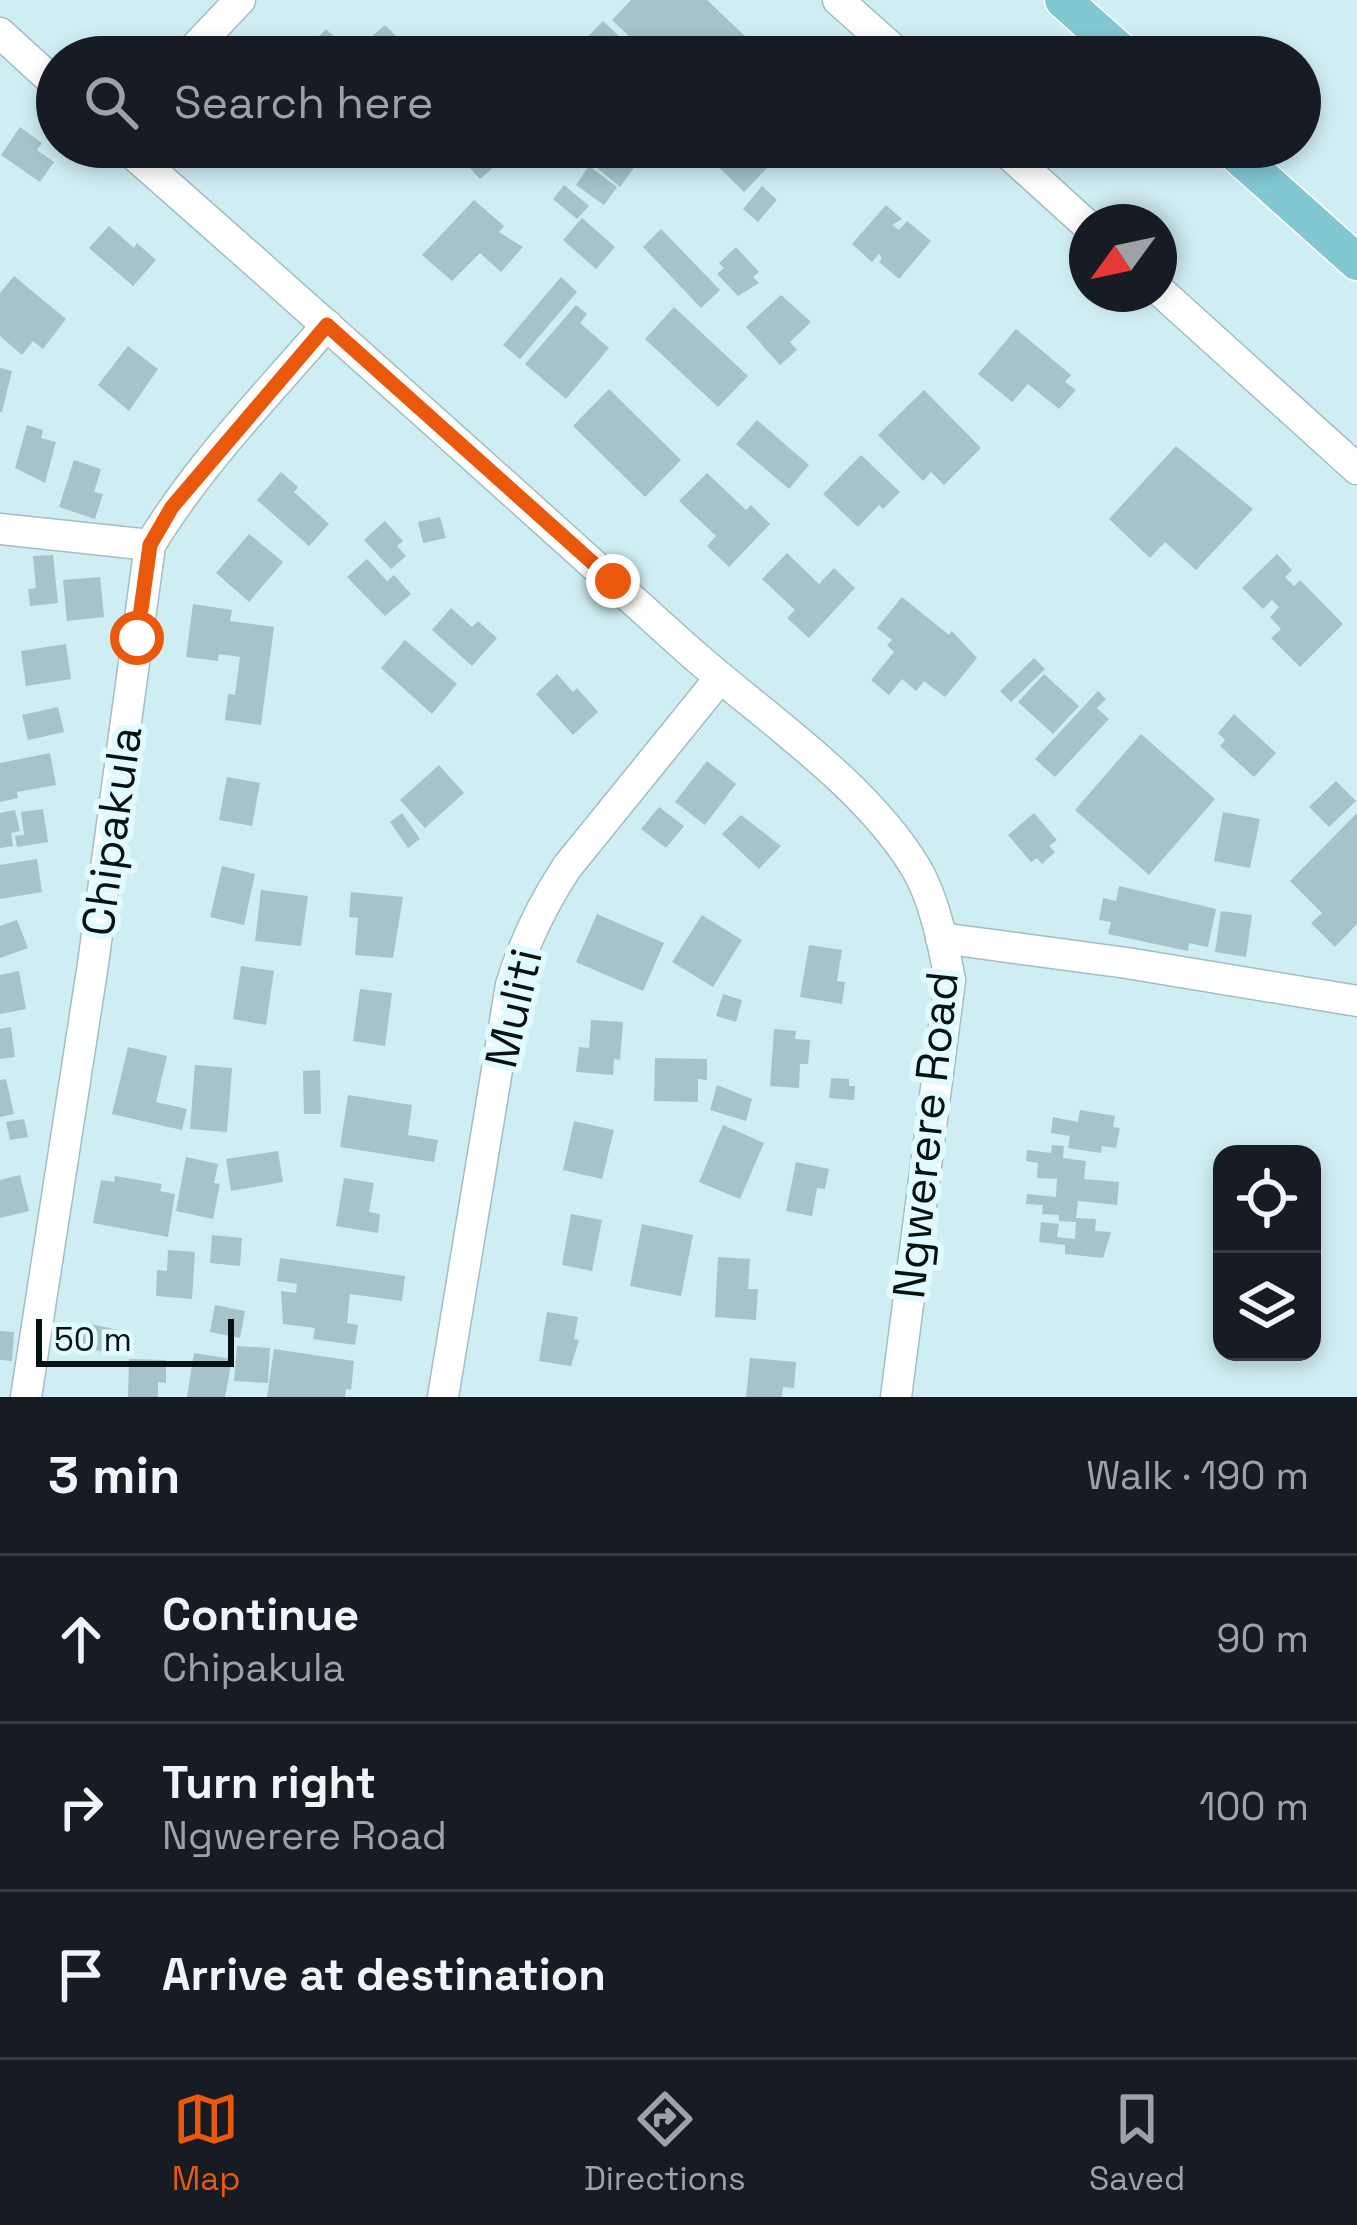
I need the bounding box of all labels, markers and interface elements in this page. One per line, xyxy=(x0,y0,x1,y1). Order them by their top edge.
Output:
search box xyxy=(36,36,1321,168)
icon: search xyxy=(78,69,144,135)
text: Search here xyxy=(174,74,433,131)
north arrow xyxy=(1069,204,1177,312)
route end xyxy=(586,554,640,608)
route start xyxy=(110,611,164,665)
street label: Chipakula xyxy=(69,723,154,940)
street label: Muliti xyxy=(472,943,555,1073)
street label: Ngwerere Road xyxy=(880,969,971,1301)
map controls xyxy=(1213,1145,1321,1361)
button: locate xyxy=(1213,1145,1321,1253)
button: layers xyxy=(1213,1253,1321,1361)
scale bar xyxy=(36,1313,234,1366)
text: 50 m xyxy=(54,1319,132,1361)
text: 3 min xyxy=(48,1443,181,1508)
text: Walk · 190 m xyxy=(1086,1451,1309,1500)
text: Continue xyxy=(162,1586,359,1643)
icon: ahead xyxy=(48,1606,114,1672)
text: 90 m xyxy=(1217,1614,1309,1663)
text: Chipakula xyxy=(162,1643,345,1692)
text: Turn right xyxy=(162,1754,376,1811)
icon: right xyxy=(48,1774,114,1840)
text: 100 m xyxy=(1199,1782,1309,1831)
text: Ngwerere Road xyxy=(162,1811,447,1860)
icon: arrive xyxy=(48,1942,114,2008)
text: Arrive at destination xyxy=(162,1946,606,2003)
tab: Map xyxy=(172,2086,240,2200)
tab: Directions xyxy=(584,2086,746,2200)
tab: Saved xyxy=(1089,2086,1185,2200)

